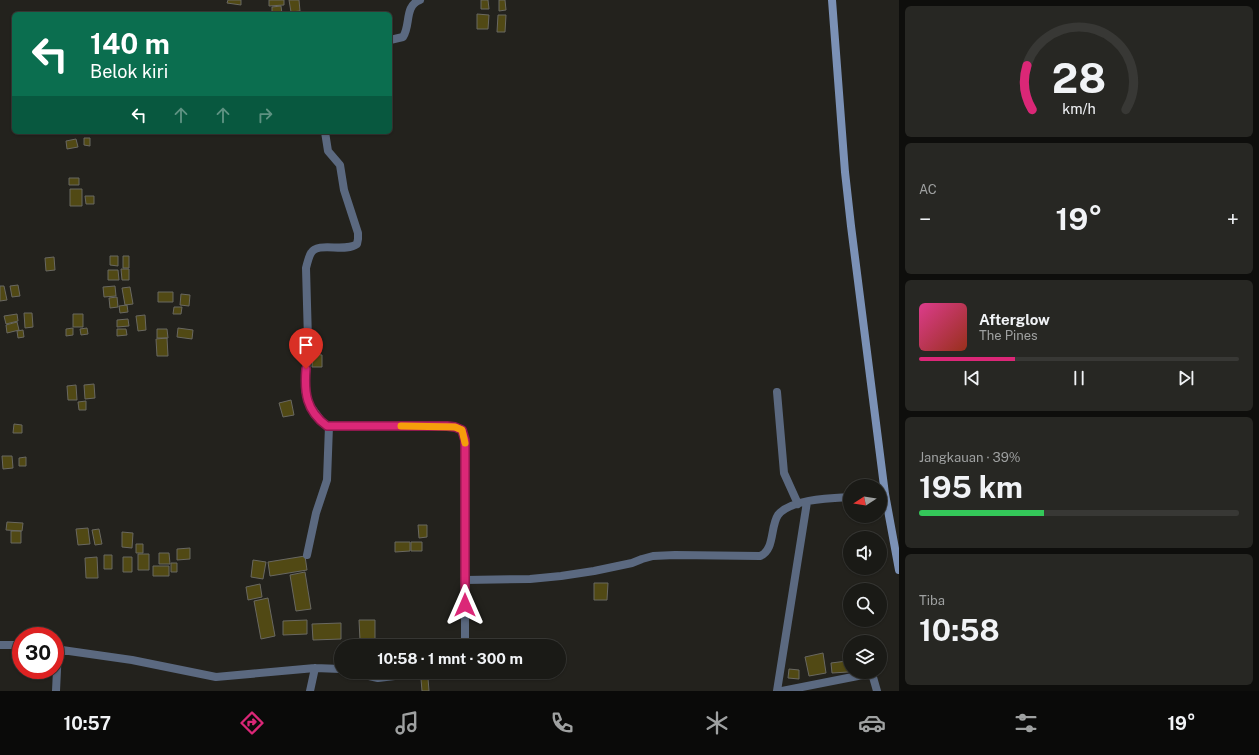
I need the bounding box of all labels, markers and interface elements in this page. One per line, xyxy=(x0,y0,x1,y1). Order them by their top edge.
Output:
text: 140 m xyxy=(90,27,170,60)
icon: left xyxy=(24,28,76,80)
text: 28 xyxy=(1052,52,1106,101)
text: Belok kiri xyxy=(90,61,168,82)
text: km/h xyxy=(1062,99,1096,116)
icon: left xyxy=(128,104,150,126)
icon: ahead xyxy=(170,104,192,126)
icon: ahead xyxy=(212,104,234,126)
icon: right xyxy=(254,104,276,126)
text: AC xyxy=(919,182,937,197)
text: 19° xyxy=(1056,201,1102,237)
text: − xyxy=(919,206,931,232)
text: + xyxy=(1227,206,1239,232)
text: Afterglow xyxy=(979,311,1050,328)
pin xyxy=(289,328,323,369)
text: The Pines xyxy=(979,328,1038,343)
icon: arrive xyxy=(295,334,317,356)
icon: previous xyxy=(961,367,983,389)
icon: pause xyxy=(1068,367,1090,389)
icon: next xyxy=(1175,367,1197,389)
text: Jangkauan · 39% xyxy=(919,450,1021,465)
text: 195 km xyxy=(919,469,1023,505)
north arrow xyxy=(843,479,887,523)
map controls xyxy=(843,479,887,679)
button: sound xyxy=(843,531,887,575)
button: search xyxy=(843,583,887,627)
position arrow xyxy=(444,584,486,626)
text: Tiba xyxy=(919,593,945,608)
text: 10:58 xyxy=(919,612,1000,648)
speed limit sign: 30 xyxy=(12,627,64,679)
button: layers xyxy=(843,635,887,679)
text: 10:58 · 1 mnt · 300 m xyxy=(377,650,523,667)
icon: directions xyxy=(238,709,266,737)
icon: music xyxy=(393,709,421,737)
icon: phone xyxy=(548,709,576,737)
icon: climate xyxy=(703,709,731,737)
icon: car xyxy=(858,709,886,737)
icon: filters xyxy=(1012,709,1040,737)
text: 10:57 xyxy=(63,713,111,734)
text: 19° xyxy=(1167,713,1195,734)

